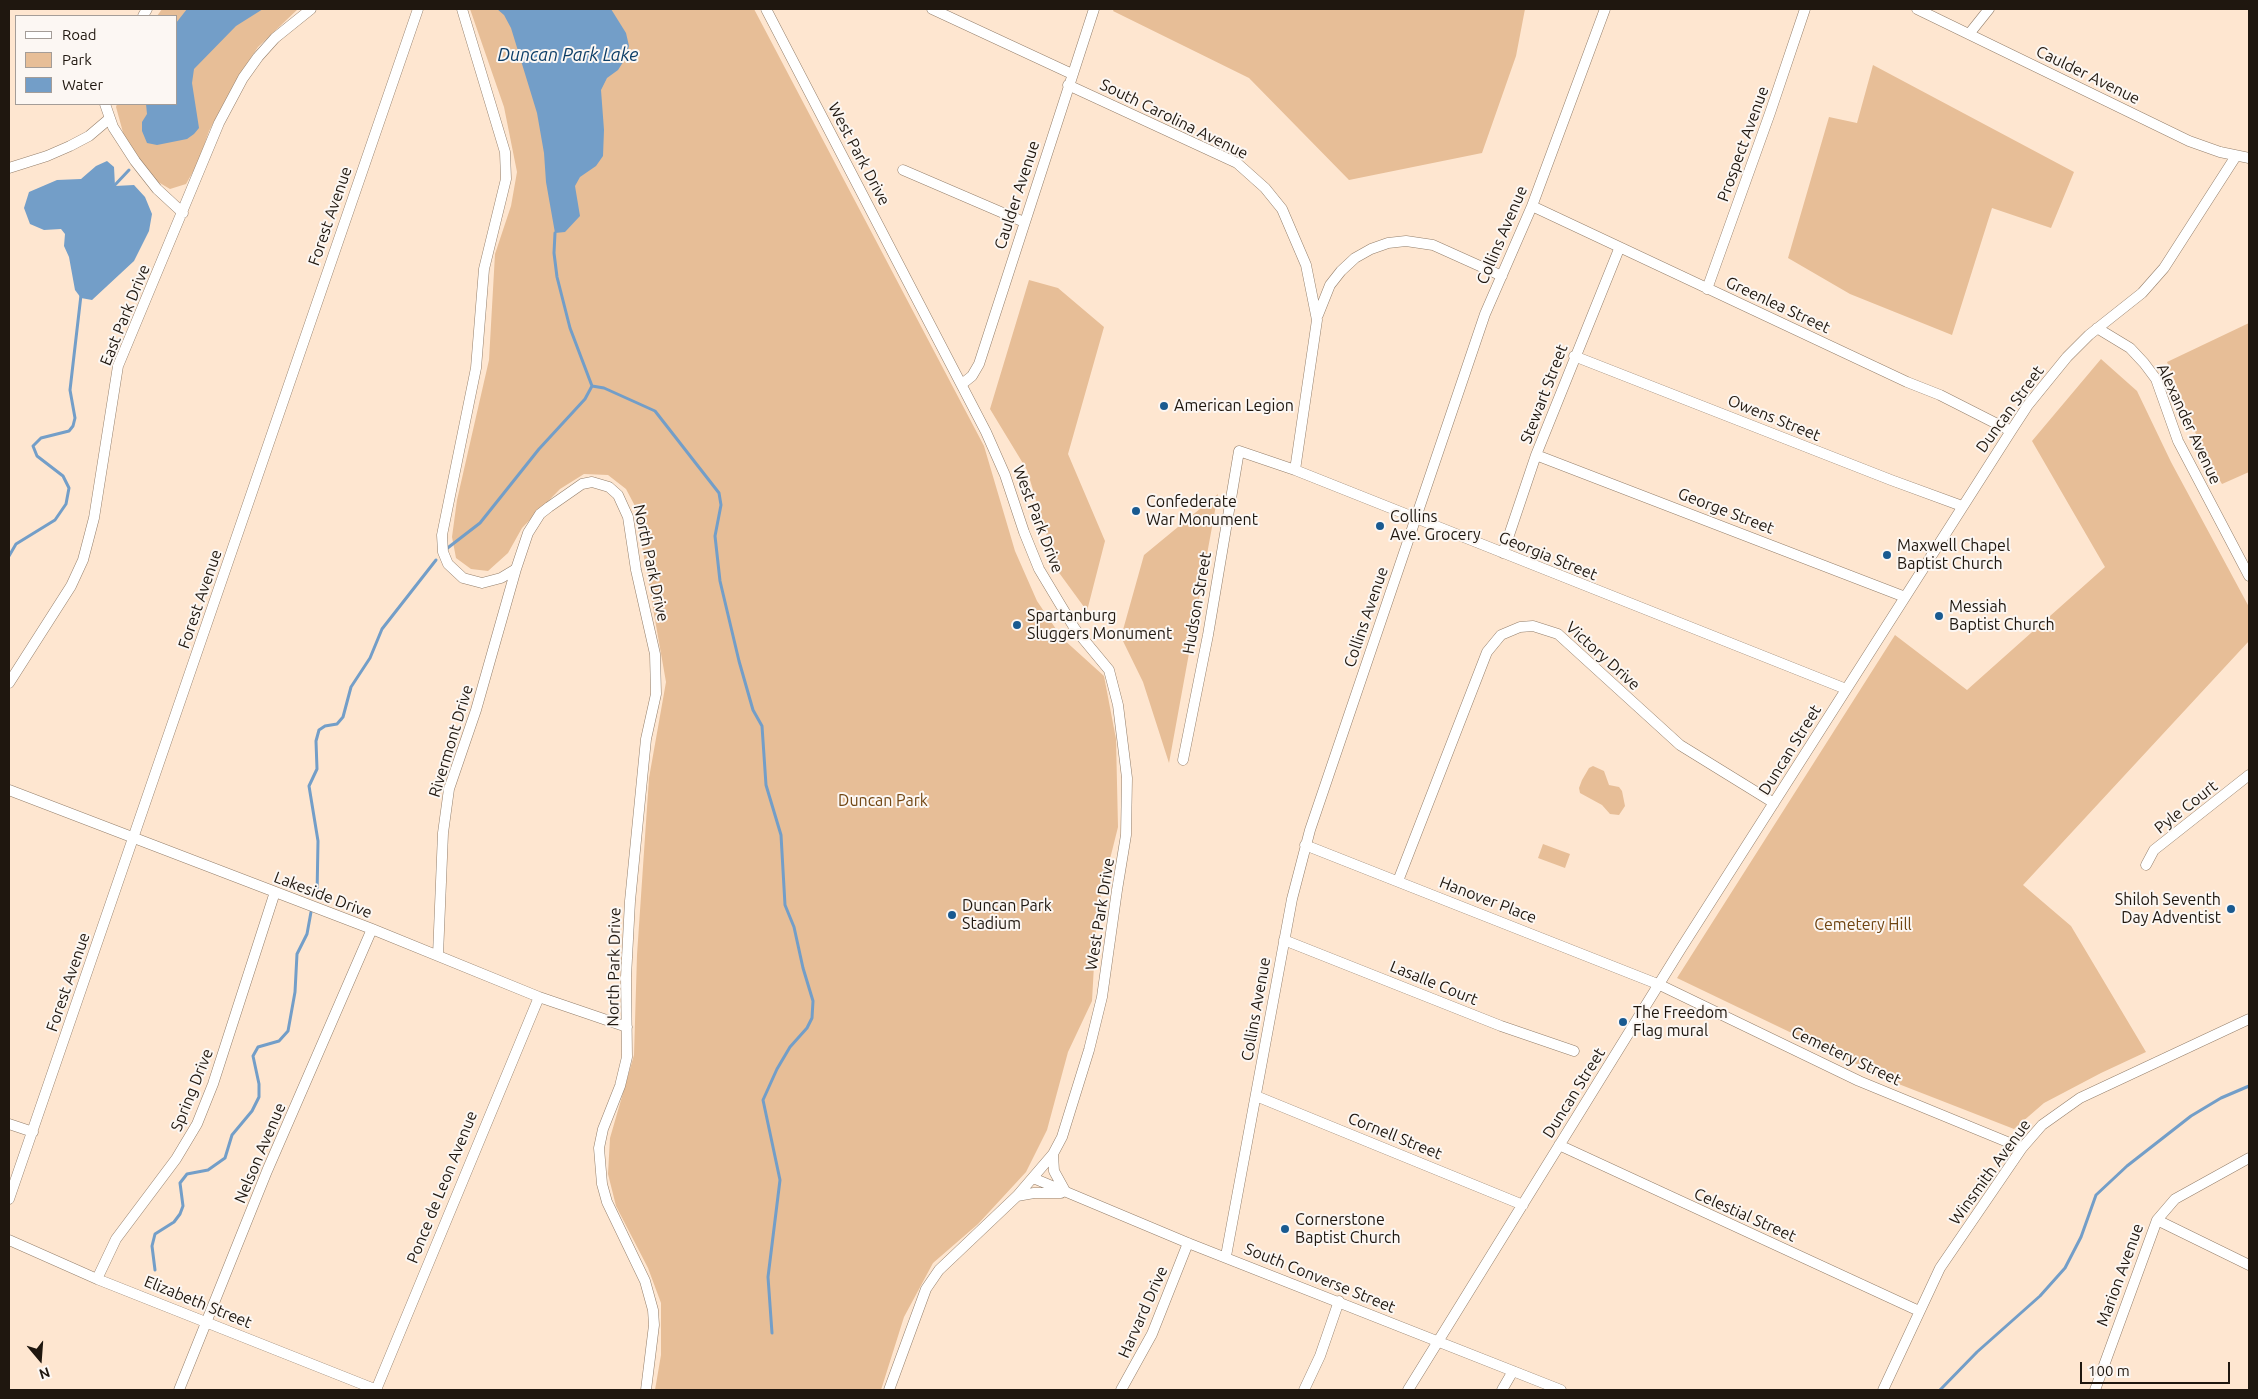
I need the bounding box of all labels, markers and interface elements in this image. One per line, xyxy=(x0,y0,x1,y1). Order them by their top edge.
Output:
legend xyxy=(15,15,178,105)
text: Road xyxy=(62,26,97,43)
street label: Caulder Avenue xyxy=(2033,42,2143,108)
water label: Duncan Park Lake xyxy=(498,44,638,66)
text: Park xyxy=(62,51,92,68)
street label: South Carolina Avenue xyxy=(1097,75,1251,163)
text: Water xyxy=(62,76,103,93)
street label: Prospect Avenue xyxy=(1713,84,1773,204)
street label: West Park Drive xyxy=(824,99,894,209)
street label: Caulder Avenue xyxy=(990,138,1044,252)
street label: Forest Avenue xyxy=(304,164,356,268)
street label: Collins Avenue xyxy=(1473,183,1531,287)
street label: East Park Drive xyxy=(96,262,154,368)
street label: Greenlea Street xyxy=(1723,272,1833,338)
street label: Stewart Street xyxy=(1516,342,1572,446)
street label: Alexander Avenue xyxy=(2153,361,2225,487)
street label: Duncan Street xyxy=(1972,362,2048,456)
street label: Owens Street xyxy=(1725,391,1823,445)
place label: American Legion xyxy=(1174,396,1294,416)
marker: American Legion xyxy=(1158,400,1170,412)
street label: West Park Drive xyxy=(1009,463,1067,575)
street label: George Street xyxy=(1675,484,1777,538)
place label: Confederate War Monument xyxy=(1146,492,1258,530)
street label: North Park Drive xyxy=(629,503,673,623)
marker: Confederate War Monument xyxy=(1130,505,1142,517)
place label: Collins Ave. Grocery xyxy=(1390,507,1481,545)
marker: Collins Ave. Grocery xyxy=(1374,520,1386,532)
street label: Georgia Street xyxy=(1496,528,1600,584)
place label: Maxwell Chapel Baptist Church xyxy=(1897,536,2010,574)
street label: Forest Avenue xyxy=(174,547,226,651)
marker: Maxwell Chapel Baptist Church xyxy=(1881,549,1893,561)
street label: Hudson Street xyxy=(1179,550,1215,656)
street label: Collins Avenue xyxy=(1340,564,1392,670)
place label: Messiah Baptist Church xyxy=(1949,597,2055,635)
place label: Spartanburg Sluggers Monument xyxy=(1027,606,1172,644)
marker: Messiah Baptist Church xyxy=(1933,610,1945,622)
street label: Victory Drive xyxy=(1562,618,1644,694)
marker: Spartanburg Sluggers Monument xyxy=(1011,619,1023,631)
street label: Rivermont Drive xyxy=(425,682,477,800)
street label: Duncan Street xyxy=(1755,701,1825,799)
street label: Pyle Court xyxy=(2151,776,2221,838)
park label: Duncan Park xyxy=(838,791,928,811)
street label: West Park Drive xyxy=(1082,856,1118,972)
street label: Lakeside Drive xyxy=(271,867,375,923)
street label: Hanover Place xyxy=(1437,873,1539,927)
place label: Shiloh Seventh Day Adventist xyxy=(2115,890,2221,928)
place label: Duncan Park Stadium xyxy=(962,896,1052,934)
marker: Shiloh Seventh Day Adventist xyxy=(2225,903,2237,915)
street label: North Park Drive xyxy=(603,907,625,1027)
marker: Duncan Park Stadium xyxy=(946,909,958,921)
park label: Cemetery Hill xyxy=(1814,915,1912,935)
street label: Forest Avenue xyxy=(42,930,94,1034)
street label: Collins Avenue xyxy=(1237,956,1275,1062)
street label: Lasalle Court xyxy=(1387,957,1481,1009)
place label: The Freedom Flag mural xyxy=(1633,1003,1728,1041)
marker: The Freedom Flag mural xyxy=(1617,1016,1629,1028)
street label: Cemetery Street xyxy=(1788,1022,1904,1090)
street label: Duncan Street xyxy=(1539,1044,1609,1142)
street label: Spring Drive xyxy=(167,1046,217,1134)
street label: Nelson Avenue xyxy=(230,1100,290,1206)
street label: Ponce de Leon Avenue xyxy=(403,1108,481,1266)
street label: Cornell Street xyxy=(1345,1108,1445,1164)
street label: Winsmith Avenue xyxy=(1945,1115,2035,1229)
street label: Celestial Street xyxy=(1691,1184,1799,1246)
place label: Cornerstone Baptist Church xyxy=(1295,1210,1401,1248)
street label: Marion Avenue xyxy=(2092,1221,2148,1329)
marker: Cornerstone Baptist Church xyxy=(1279,1223,1291,1235)
street label: South Converse Street xyxy=(1242,1239,1398,1317)
street label: Harvard Drive xyxy=(1114,1263,1172,1361)
street label: Elizabeth Street xyxy=(141,1272,255,1332)
north arrow xyxy=(15,1334,65,1384)
scale bar xyxy=(2083,1352,2233,1384)
text: 100 m xyxy=(2088,1362,2130,1379)
text: N xyxy=(37,1364,52,1382)

